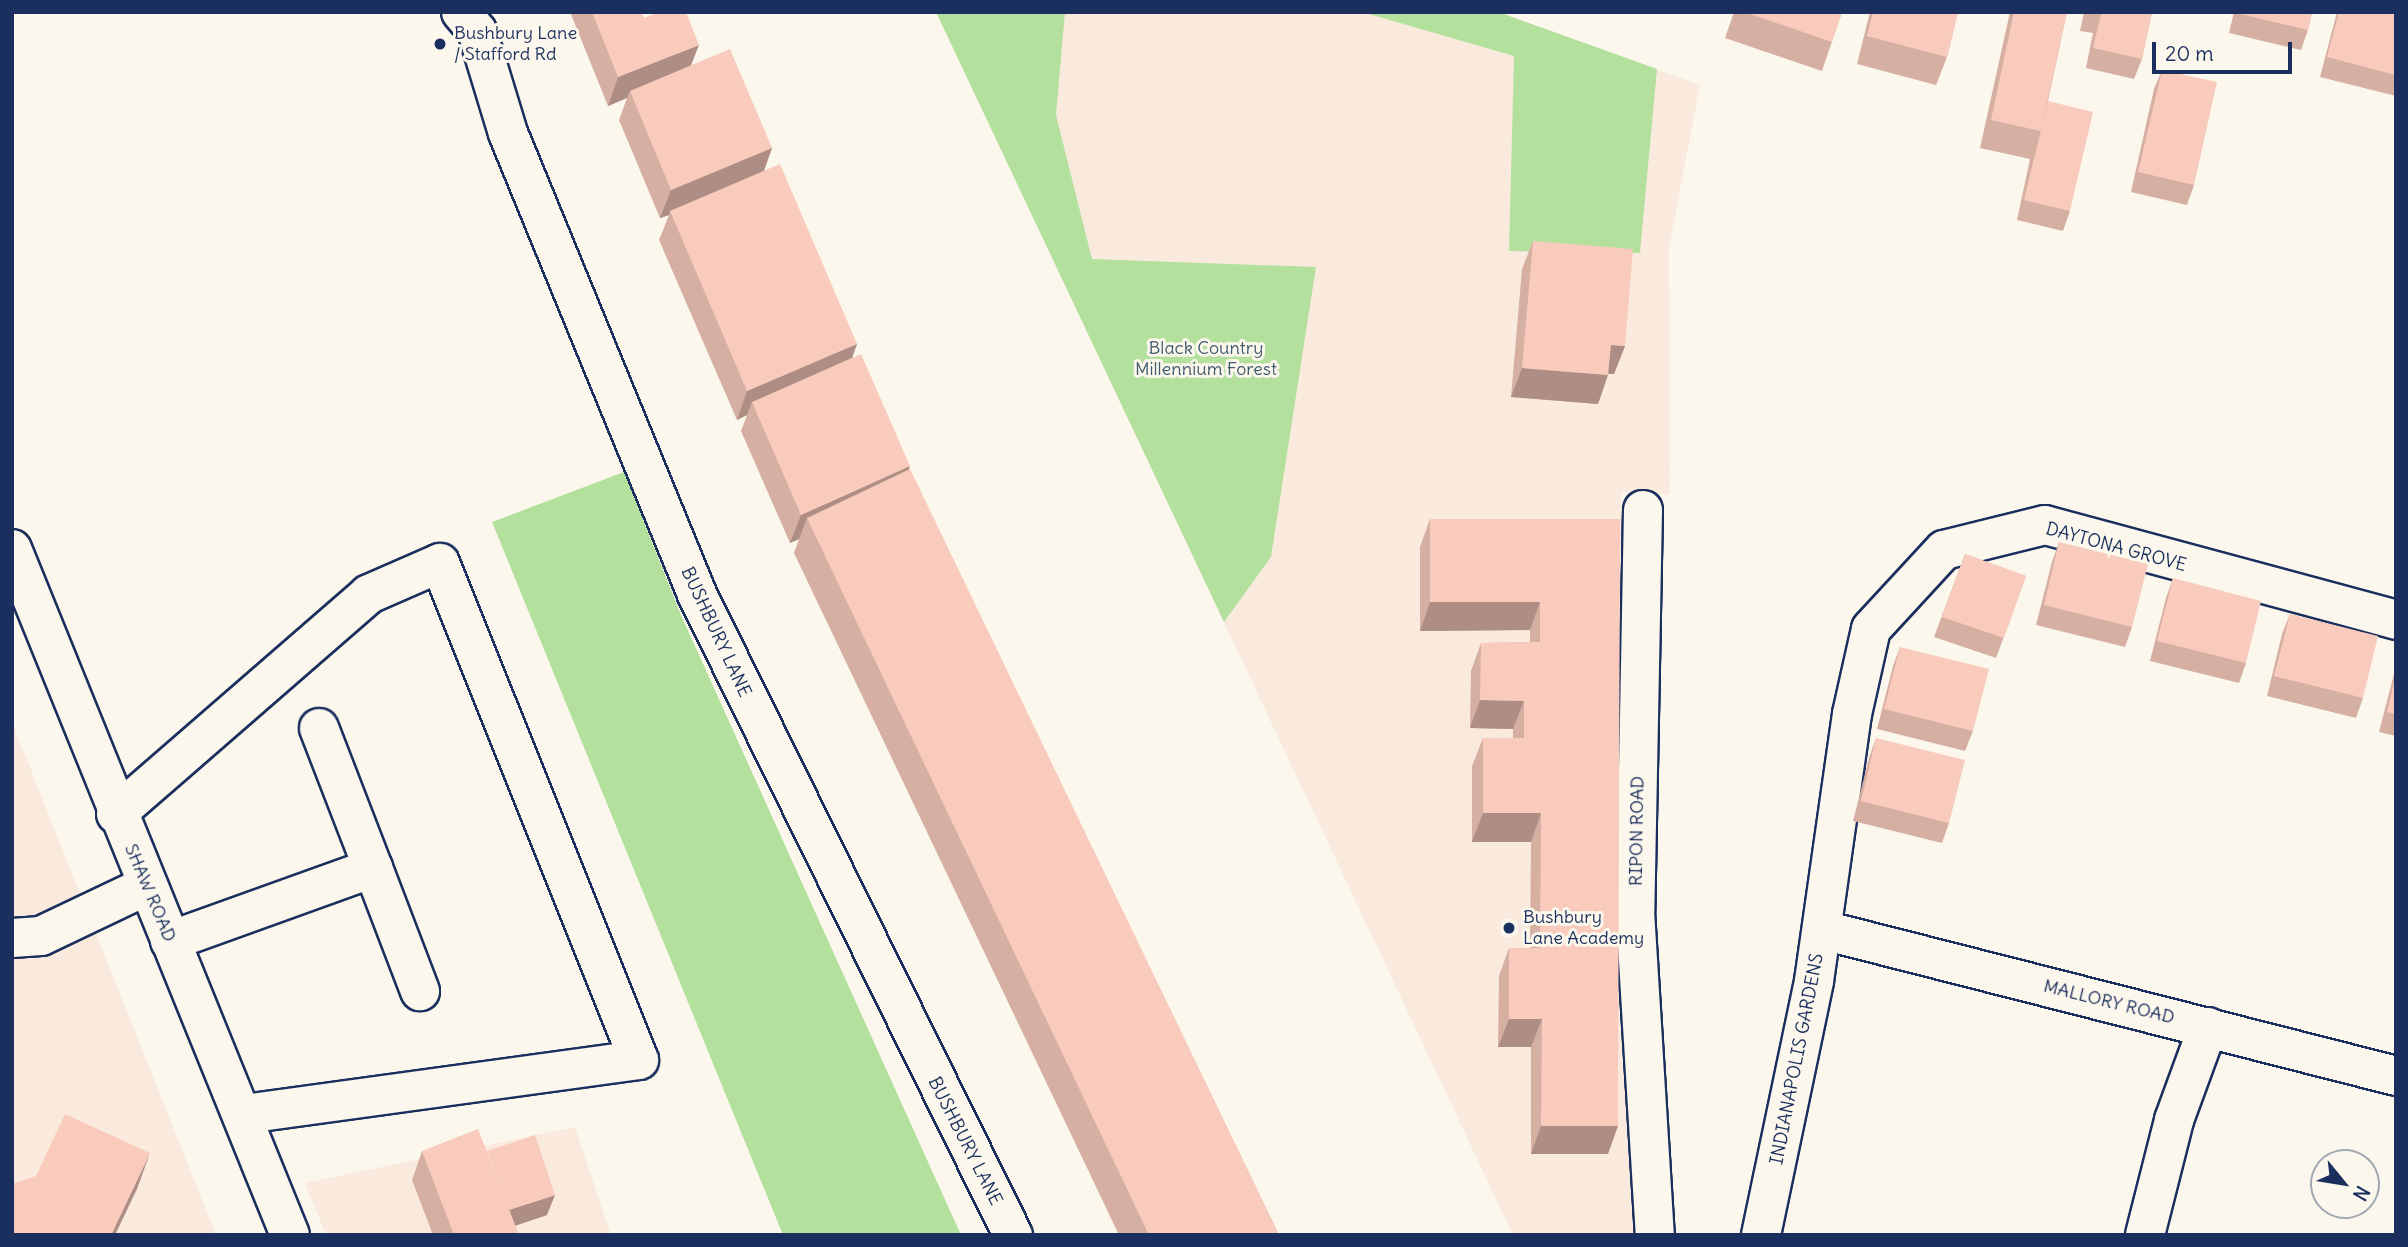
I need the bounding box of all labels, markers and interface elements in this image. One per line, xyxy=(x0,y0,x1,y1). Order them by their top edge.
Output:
place label: Bushbury Lane / Stafford Rd xyxy=(454,23,577,66)
scale bar xyxy=(2156,28,2296,72)
marker: Bushbury Lane / Stafford Rd xyxy=(432,36,448,52)
text: 20 m xyxy=(2165,40,2214,67)
park label: Black Country Millennium Forest xyxy=(1135,338,1277,380)
street label: DAYTONA GROVE xyxy=(2043,518,2189,576)
street label: BUSHBURY LANE xyxy=(676,564,756,700)
street label: RIPON ROAD xyxy=(1625,776,1649,886)
street label: SHAW ROAD xyxy=(120,841,180,945)
place label: Bushbury Lane Academy xyxy=(1523,907,1644,950)
marker: Bushbury Lane Academy xyxy=(1501,920,1517,936)
street label: INDIANAPOLIS GARDENS xyxy=(1766,952,1828,1166)
street label: MALLORY ROAD xyxy=(2041,975,2177,1029)
street label: BUSHBURY LANE xyxy=(923,1073,1007,1209)
north arrow xyxy=(2310,1149,2380,1219)
text: N xyxy=(2348,1182,2375,1205)

